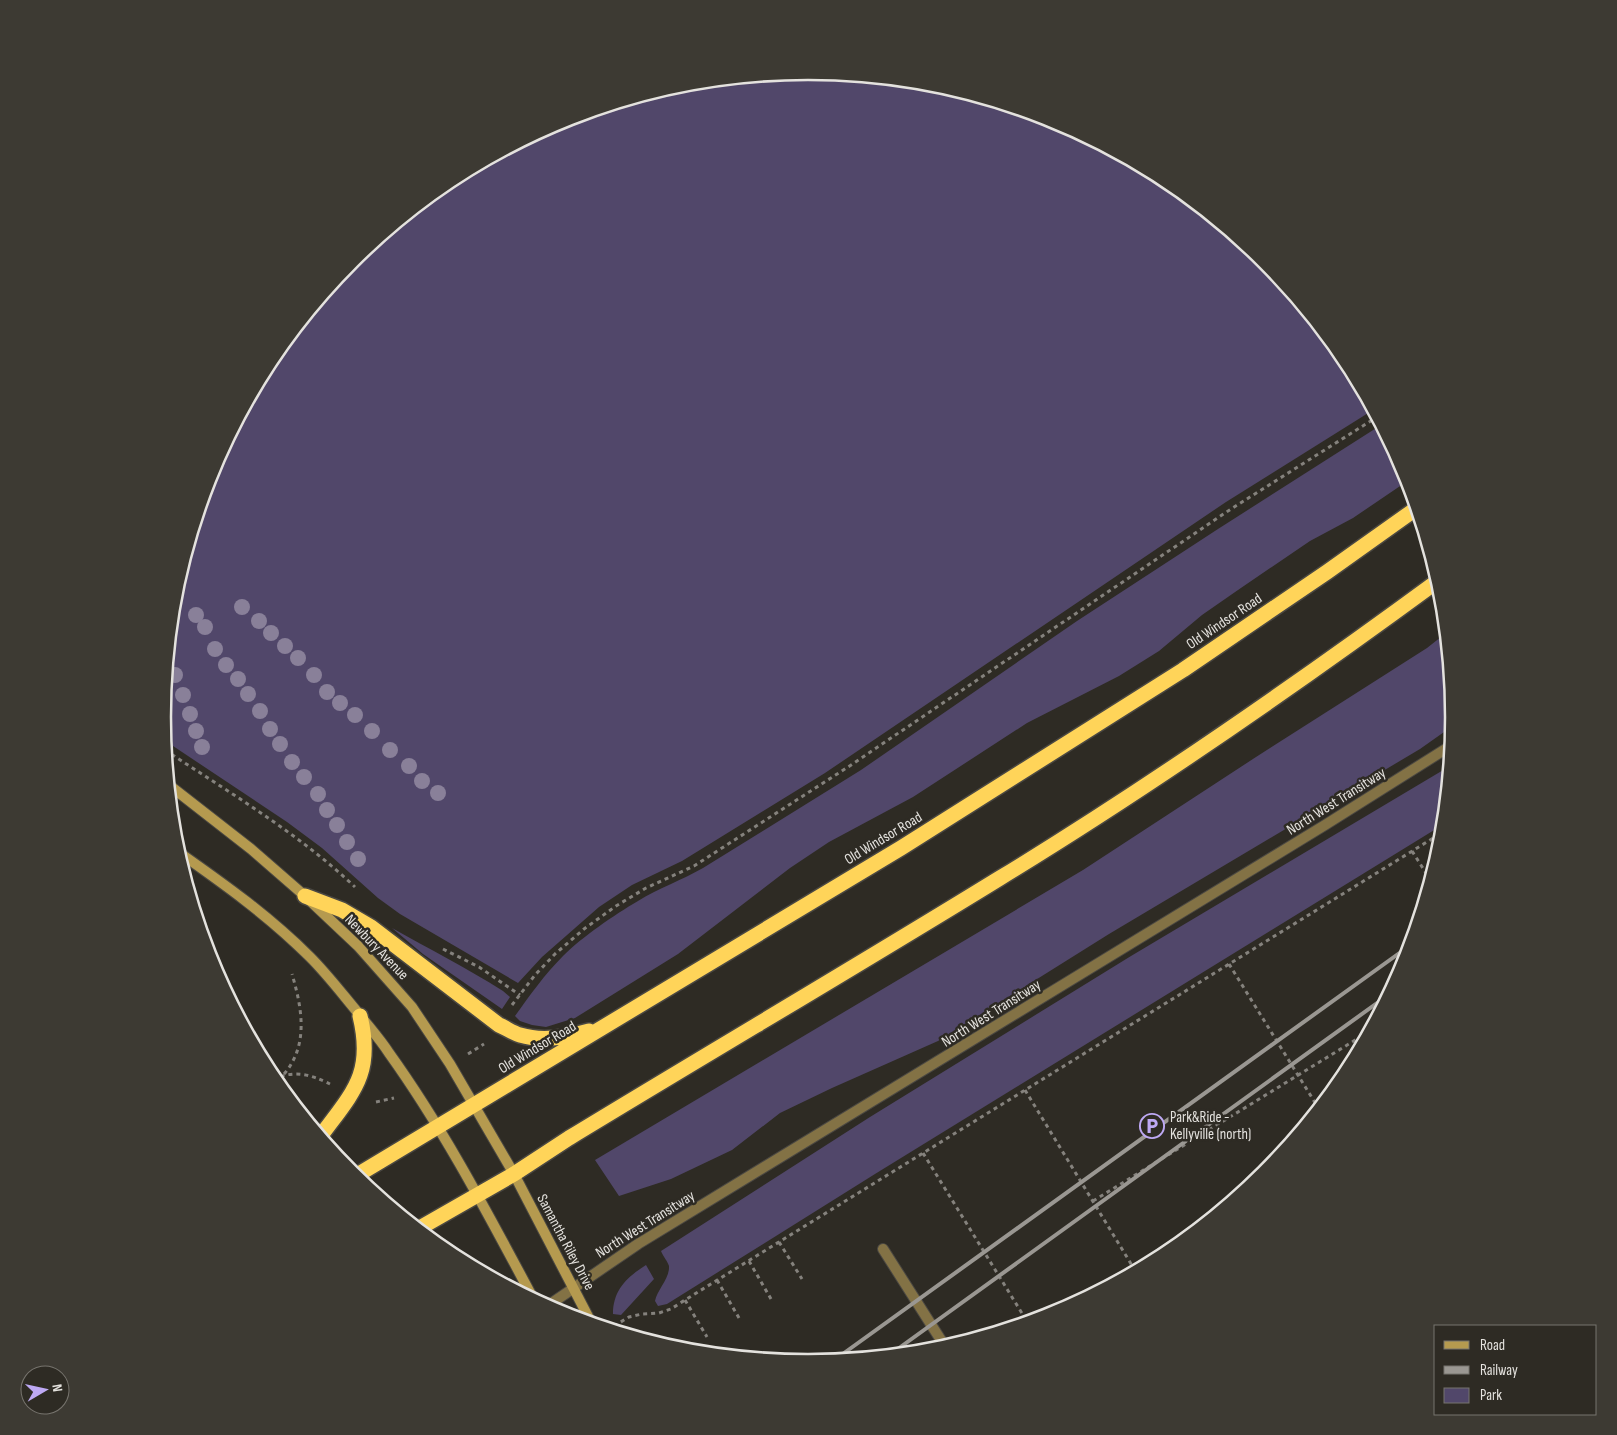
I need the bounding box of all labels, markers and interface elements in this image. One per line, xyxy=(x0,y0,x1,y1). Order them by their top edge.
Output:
street label: Old Windsor Road xyxy=(1183,589,1266,654)
street label: North West Transitway xyxy=(1283,763,1390,840)
street label: Old Windsor Road xyxy=(841,808,926,869)
street label: Newbury Avenue xyxy=(341,911,413,984)
street label: North West Transitway xyxy=(938,975,1045,1052)
street label: Old Windsor Road xyxy=(495,1017,580,1078)
place label: Park&Ride - Kellyville (north) xyxy=(1170,1108,1251,1144)
parking icon: Park&Ride - Kellyville (north) xyxy=(1139,1113,1165,1139)
street label: North West Transitway xyxy=(592,1186,699,1263)
street label: Samantha Riley Drive xyxy=(532,1191,599,1294)
legend xyxy=(1434,1325,1597,1415)
text: Road xyxy=(1480,1336,1505,1355)
text: Railway xyxy=(1480,1361,1518,1380)
north arrow xyxy=(20,1365,70,1415)
text: N xyxy=(48,1383,66,1393)
text: Park xyxy=(1480,1386,1502,1405)

